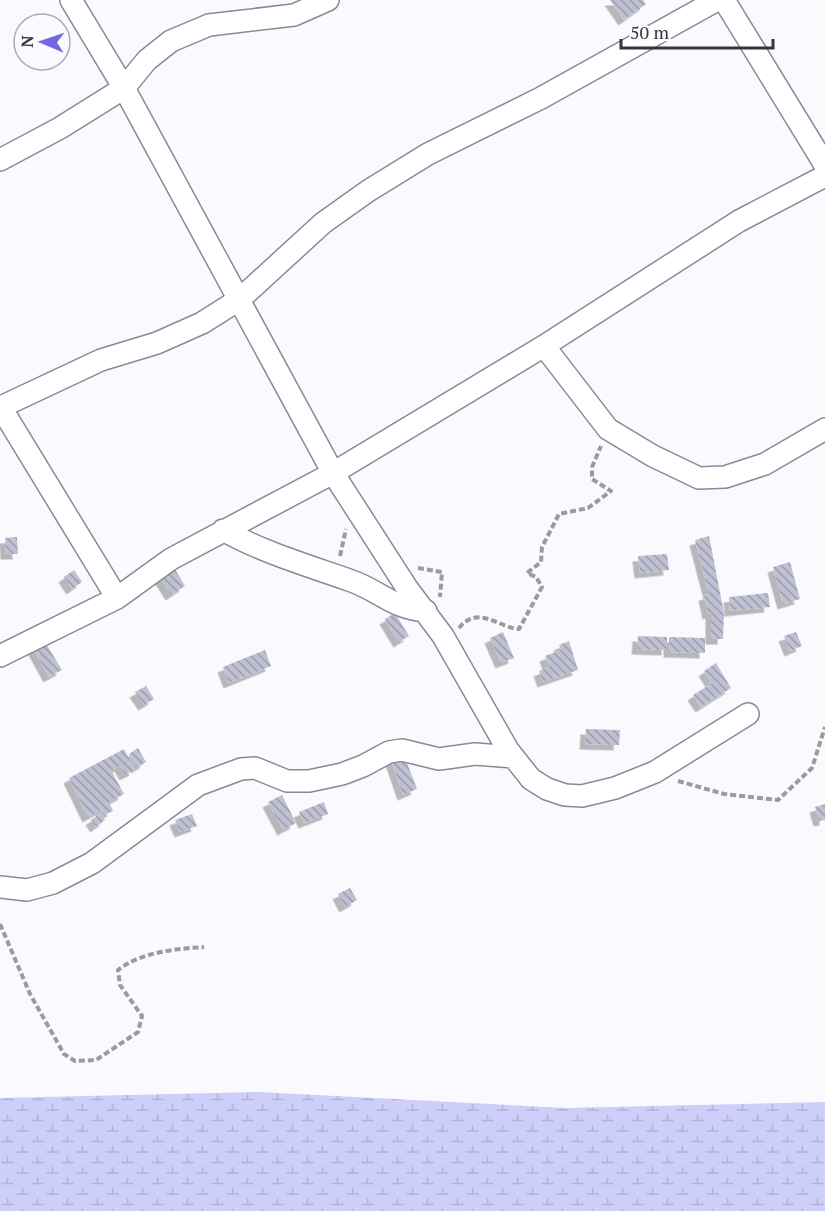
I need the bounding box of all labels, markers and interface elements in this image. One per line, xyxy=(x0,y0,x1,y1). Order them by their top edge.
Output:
north arrow xyxy=(12,12,72,72)
scale bar xyxy=(621,12,772,50)
text: 50 m xyxy=(630,20,670,44)
text: N xyxy=(16,35,38,48)

